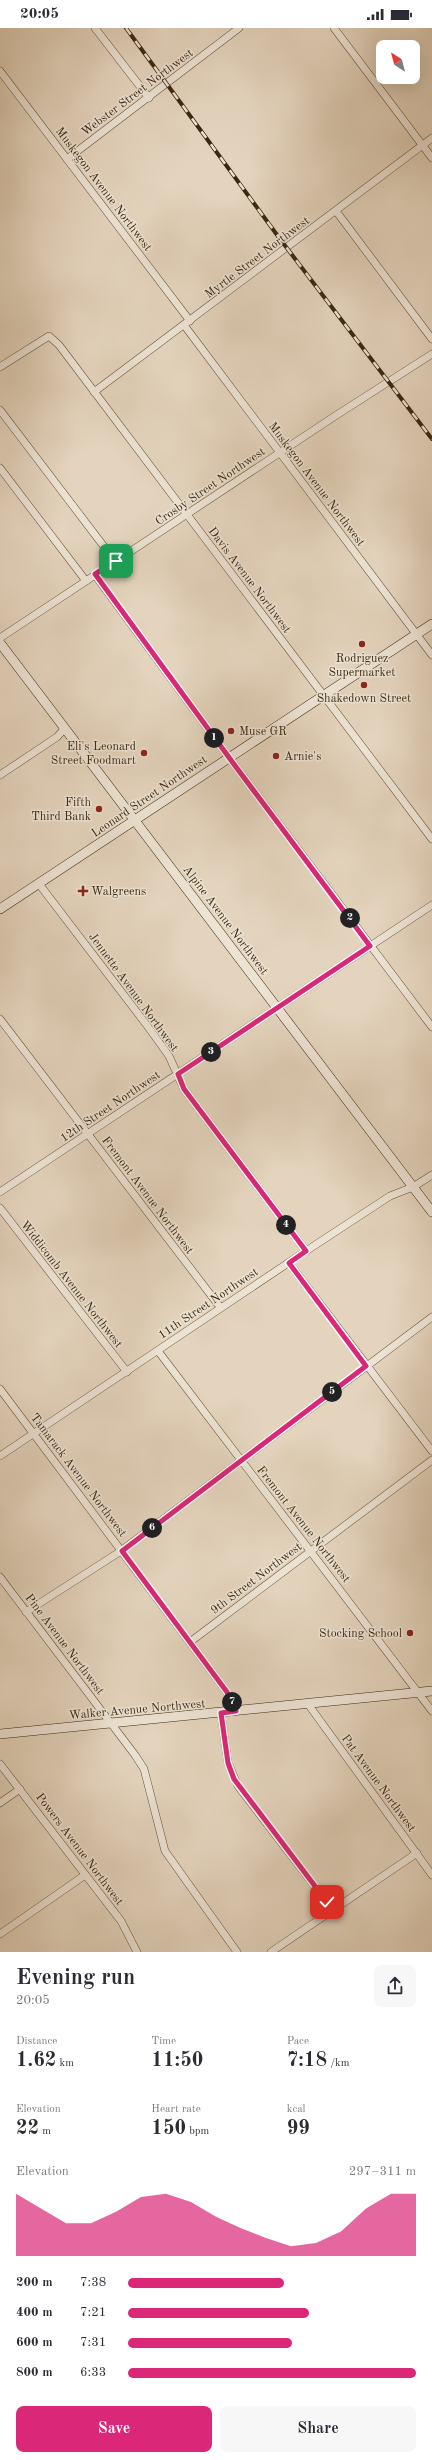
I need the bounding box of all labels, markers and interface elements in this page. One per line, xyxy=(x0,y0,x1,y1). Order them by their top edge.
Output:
text: 20:05 xyxy=(20,7,59,22)
north arrow xyxy=(376,40,420,84)
map controls xyxy=(376,40,420,84)
street label: Webster Street Northwest xyxy=(80,47,196,139)
street label: Muskegon Avenue Northwest xyxy=(53,125,154,254)
street label: Myrtle Street Northwest xyxy=(203,215,312,301)
street label: Muskegon Avenue Northwest xyxy=(266,420,367,549)
street label: Crosby Street Northwest xyxy=(153,446,268,528)
street label: Davis Avenue Northwest xyxy=(206,525,293,636)
pin xyxy=(99,544,133,578)
icon: arrive xyxy=(105,550,127,572)
marker: Rodriguez Supermarket xyxy=(357,639,367,649)
place label: Rodriguez Supermarket xyxy=(329,653,395,679)
marker: Shakedown Street xyxy=(359,680,369,690)
place label: Shakedown Street xyxy=(317,693,411,705)
marker: Muse GR xyxy=(226,726,236,736)
place label: Muse GR xyxy=(239,726,287,738)
pin: 1 xyxy=(204,728,224,748)
text: 1 xyxy=(211,732,217,743)
place label: Eli's Leonard Street Foodmart xyxy=(51,741,136,767)
marker: Eli's Leonard Street Foodmart xyxy=(139,748,149,758)
marker: Arnie's xyxy=(271,751,281,761)
place label: Arnie's xyxy=(284,751,321,763)
street label: Leonard Street Northwest xyxy=(90,754,209,840)
place label: Fifth Third Bank xyxy=(31,797,91,823)
marker: Fifth Third Bank xyxy=(94,804,104,814)
street label: Alpine Avenue Northwest xyxy=(180,864,270,977)
marker: Walgreens xyxy=(78,886,88,896)
place label: Walgreens xyxy=(91,886,146,898)
pin: 2 xyxy=(340,908,360,928)
text: 2 xyxy=(347,912,353,923)
street label: Jennette Avenue Northwest xyxy=(86,931,180,1054)
pin: 3 xyxy=(201,1042,221,1062)
text: 3 xyxy=(208,1046,214,1057)
street label: 12th Street Northwest xyxy=(58,1069,163,1145)
street label: Fremont Avenue Northwest xyxy=(99,1134,195,1257)
pin: 4 xyxy=(276,1215,296,1235)
street label: Widdicomb Avenue Northwest xyxy=(18,1219,124,1350)
text: 4 xyxy=(283,1219,289,1230)
street label: 11th Street Northwest xyxy=(156,1266,261,1342)
pin: 5 xyxy=(322,1382,342,1402)
text: 5 xyxy=(329,1386,335,1397)
street label: Tamarack Avenue Northwest xyxy=(28,1412,128,1540)
street label: Fremont Avenue Northwest xyxy=(254,1464,352,1585)
pin: 6 xyxy=(142,1518,162,1538)
text: 6 xyxy=(149,1522,155,1533)
street label: 9th Street Northwest xyxy=(209,1541,304,1617)
street label: Pine Avenue Northwest xyxy=(22,1592,106,1697)
place label: Stocking School xyxy=(319,1628,402,1640)
marker: Stocking School xyxy=(405,1628,415,1638)
pin: 7 xyxy=(222,1692,242,1712)
text: 7 xyxy=(229,1696,235,1707)
street label: Walker Avenue Northwest xyxy=(68,1698,206,1722)
street label: Pat Avenue Northwest xyxy=(339,1733,417,1834)
street label: Powers Avenue Northwest xyxy=(33,1791,125,1908)
pin xyxy=(310,1885,344,1919)
icon: check xyxy=(316,1891,338,1913)
button: share xyxy=(374,1965,416,2007)
text: Evening run xyxy=(16,1967,135,1989)
text: 20:05 xyxy=(16,1994,50,2007)
text: Distance xyxy=(16,2036,57,2047)
text: Time xyxy=(151,2036,176,2047)
text: Pace xyxy=(287,2036,309,2047)
text: 1.62 xyxy=(16,2051,56,2071)
text: 11:50 xyxy=(151,2051,203,2071)
text: 7:18 xyxy=(287,2051,327,2071)
text: km xyxy=(56,2058,74,2069)
text: /km xyxy=(327,2058,350,2069)
text: Elevation xyxy=(16,2104,61,2115)
text: Heart rate xyxy=(151,2104,201,2115)
text: kcal xyxy=(287,2104,306,2115)
text: 22 xyxy=(16,2119,39,2139)
text: 150 xyxy=(151,2119,186,2139)
text: 99 xyxy=(287,2119,310,2139)
text: m xyxy=(39,2126,51,2137)
text: bpm xyxy=(186,2126,209,2137)
text: Elevation xyxy=(16,2165,69,2178)
text: 297–311 m xyxy=(349,2165,416,2178)
text: 200 m xyxy=(16,2276,53,2289)
text: 7:38 xyxy=(80,2276,106,2289)
text: 400 m xyxy=(16,2306,53,2319)
text: 7:21 xyxy=(80,2306,106,2319)
text: 600 m xyxy=(16,2336,53,2349)
text: 7:31 xyxy=(80,2336,106,2349)
text: 800 m xyxy=(16,2366,53,2379)
text: 6:33 xyxy=(80,2366,106,2379)
button: Save xyxy=(16,2406,212,2452)
button: Share xyxy=(220,2406,416,2452)

